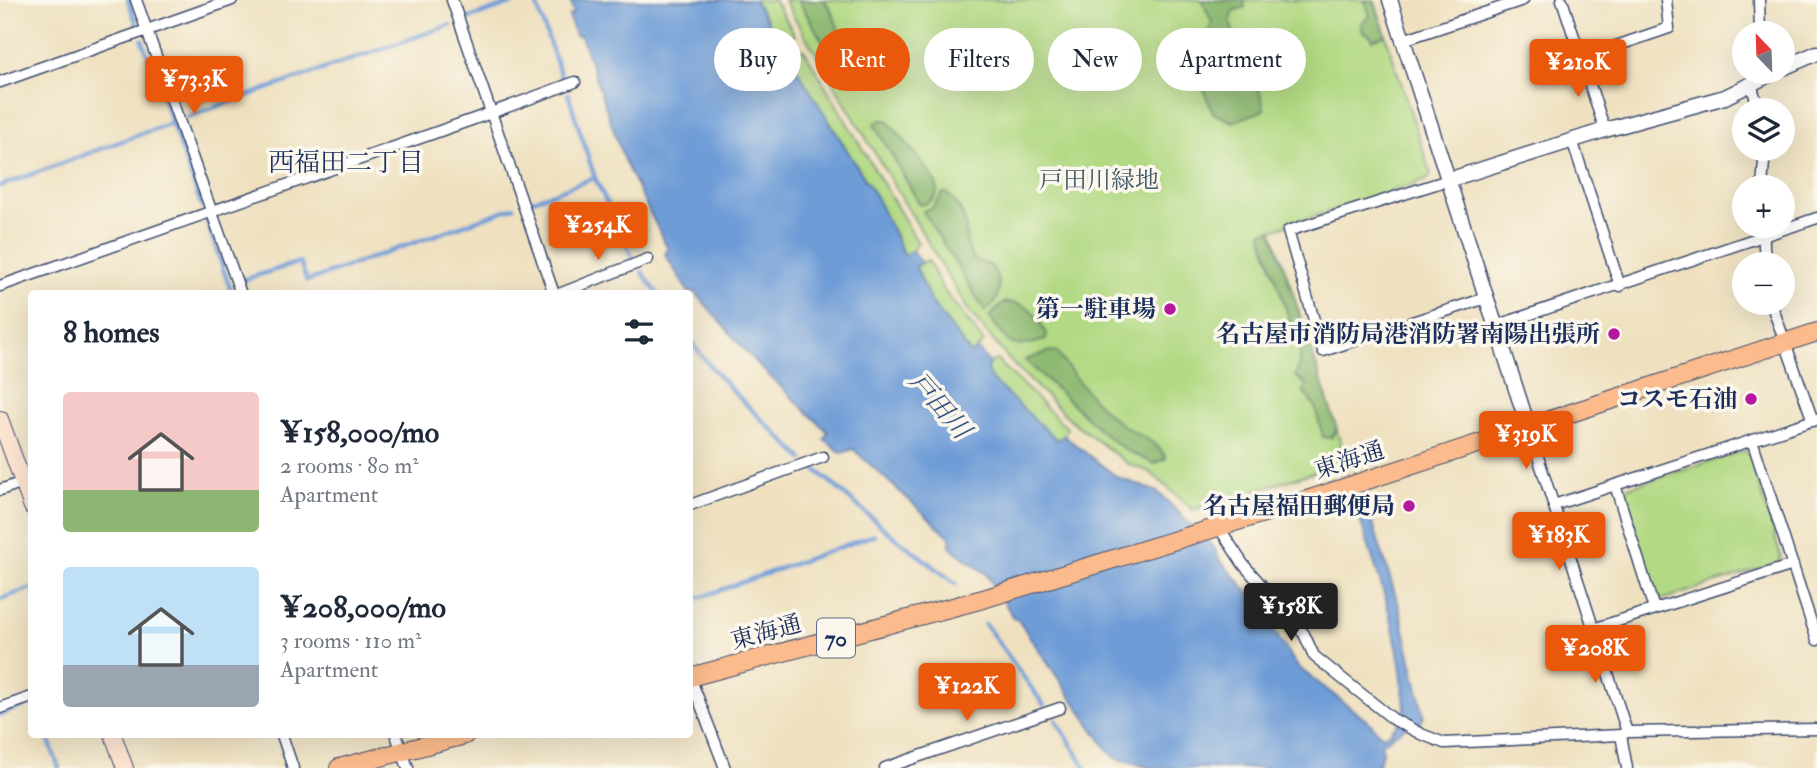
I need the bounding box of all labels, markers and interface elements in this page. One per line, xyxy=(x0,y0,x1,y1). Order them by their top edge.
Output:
north arrow xyxy=(1732,21,1796,84)
map controls xyxy=(1732,21,1795,315)
chip: Buy xyxy=(714,28,801,91)
chip: Rent xyxy=(815,28,910,91)
chip: Filters xyxy=(924,28,1034,91)
chip: New xyxy=(1048,28,1142,91)
chip: Apartment xyxy=(1156,28,1306,91)
pin: ¥210K xyxy=(1529,40,1627,99)
text: ¥210K xyxy=(1546,47,1610,76)
pin: ¥73.3K xyxy=(137,57,251,116)
text: ¥73.3K xyxy=(161,64,227,93)
button: layers xyxy=(1732,98,1795,161)
district label: 西福田二丁目 xyxy=(268,147,424,179)
park label: 戸田川緑地 xyxy=(1039,165,1159,196)
button: + xyxy=(1732,175,1795,238)
pin: ¥254K xyxy=(549,202,647,262)
text: ¥254K xyxy=(565,210,631,239)
button: − xyxy=(1732,252,1795,315)
place label: 第一駐車場 xyxy=(1036,294,1156,325)
marker: 第一駐車場 xyxy=(1162,301,1178,317)
icon: filters xyxy=(620,313,658,351)
text: 8 homes xyxy=(63,314,160,351)
place label: 名古屋市消防局港消防署南陽出張所 xyxy=(1216,319,1600,350)
marker: 名古屋市消防局港消防署南陽出張所 xyxy=(1606,326,1622,342)
water label: 戸田川 xyxy=(902,366,979,448)
place label: コスモ石油 xyxy=(1617,384,1737,415)
marker: コスモ石油 xyxy=(1743,391,1759,407)
pin: ¥319K xyxy=(1477,412,1575,471)
text: ¥158,000/mo xyxy=(280,414,439,451)
text: ¥319K xyxy=(1495,419,1557,448)
icon: home xyxy=(119,420,203,504)
street label: 東海通 xyxy=(1310,435,1388,486)
text: 2 rooms · 80 m² xyxy=(280,451,419,480)
text: Apartment xyxy=(280,480,378,509)
place label: 名古屋福田郵便局 xyxy=(1203,491,1395,522)
marker: 名古屋福田郵便局 xyxy=(1401,498,1417,514)
pin: ¥183K xyxy=(1510,512,1608,572)
text: ¥183K xyxy=(1528,520,1590,549)
pin: ¥158K xyxy=(1242,584,1340,643)
text: ¥208,000/mo xyxy=(280,589,446,626)
text: ¥158K xyxy=(1260,591,1322,620)
icon: home xyxy=(119,595,203,679)
street label: 東海通 xyxy=(727,608,805,657)
road number: 70 xyxy=(817,618,855,658)
text: 3 rooms · 110 m² xyxy=(280,626,421,655)
pin: ¥208K xyxy=(1546,626,1644,685)
text: ¥208K xyxy=(1561,633,1629,662)
text: Apartment xyxy=(280,655,378,684)
pin: ¥122K xyxy=(918,664,1016,723)
text: ¥122K xyxy=(935,671,999,700)

